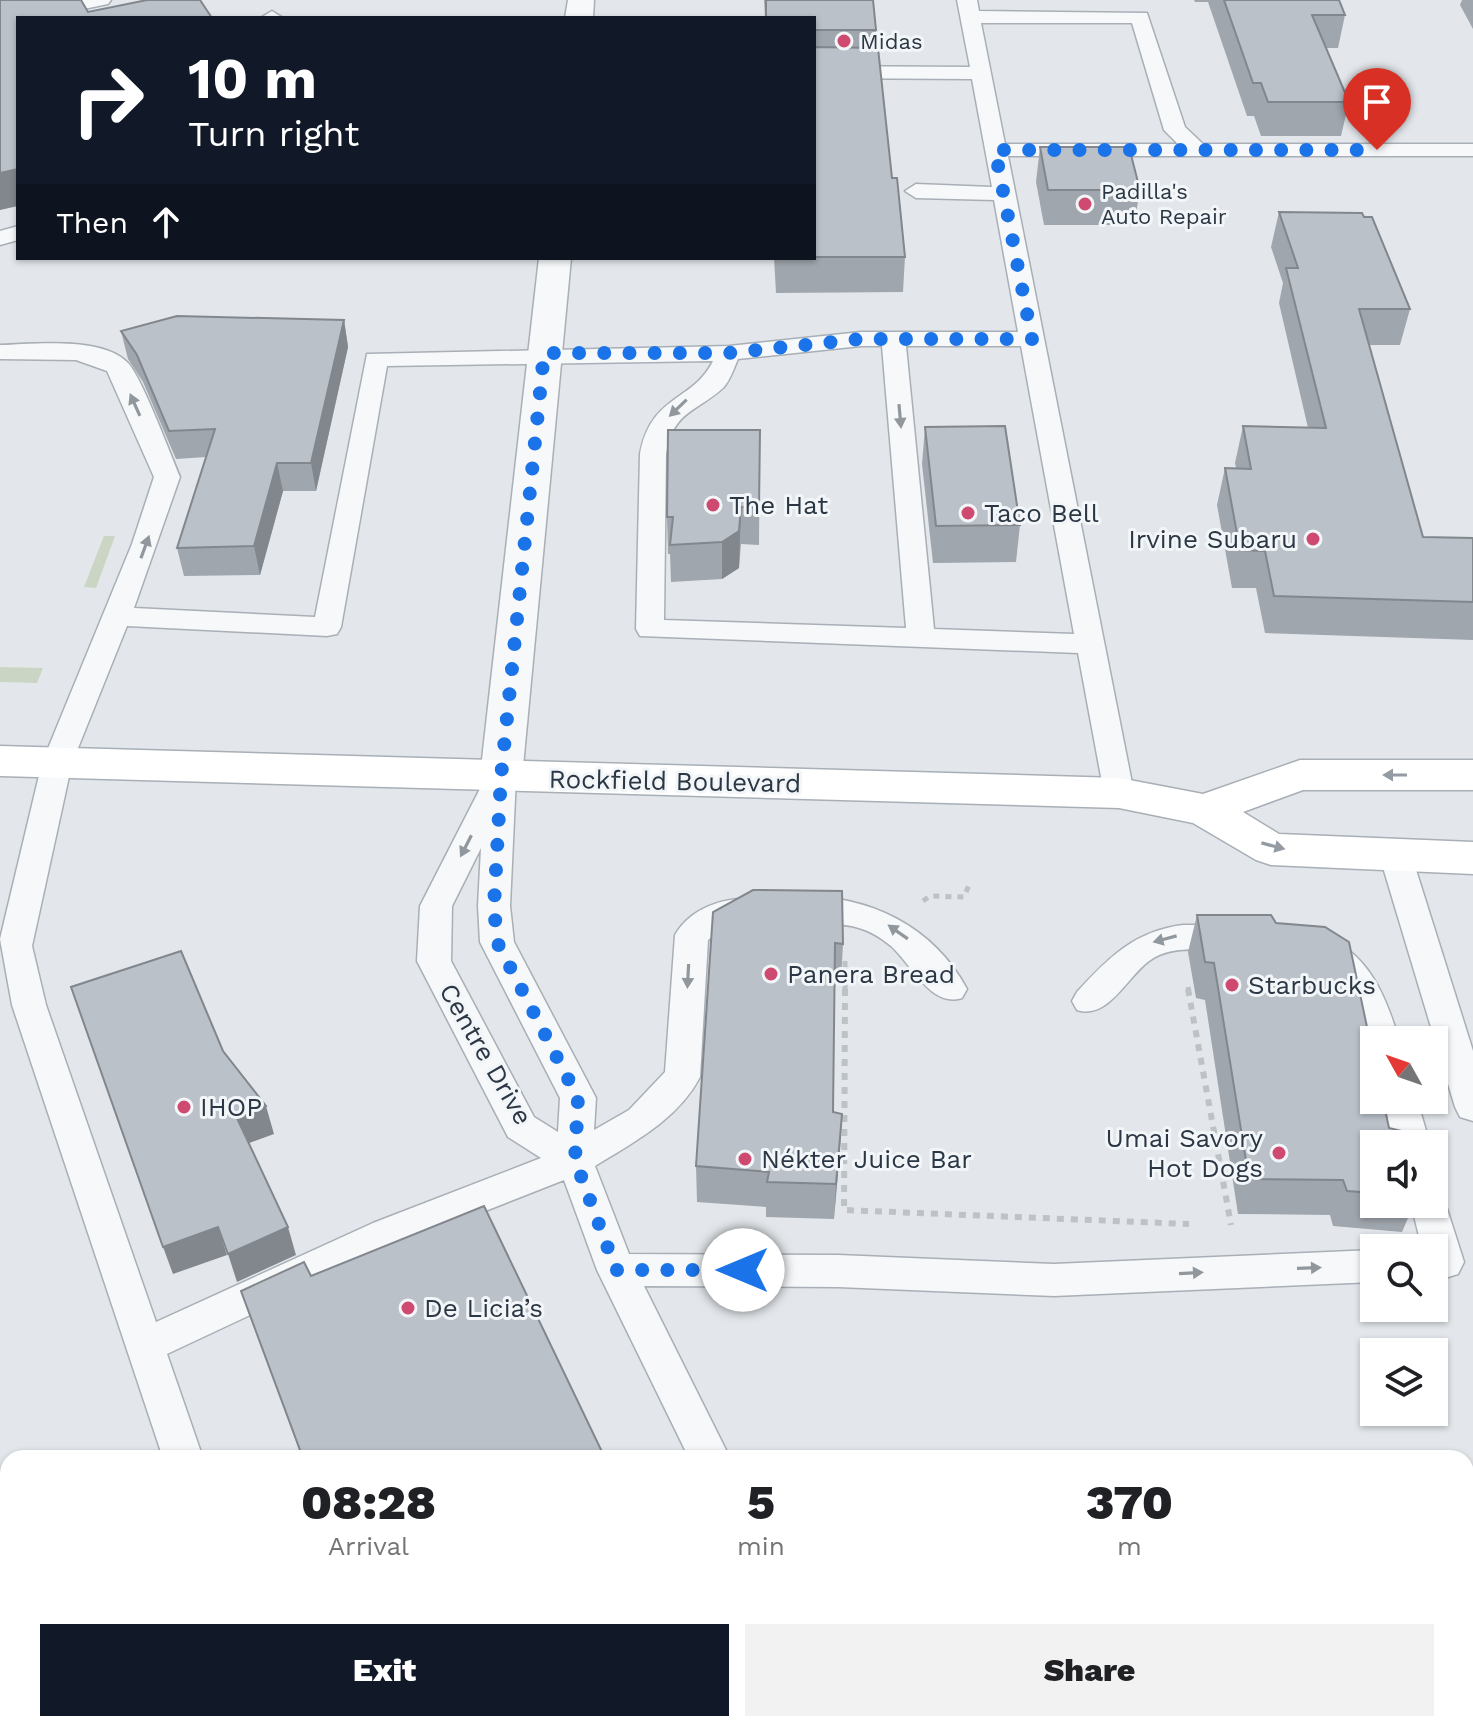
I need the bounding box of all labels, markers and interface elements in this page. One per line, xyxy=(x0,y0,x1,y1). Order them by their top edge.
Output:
place label: Midas xyxy=(860,29,922,54)
marker: Midas xyxy=(835,32,853,50)
text: 10 m xyxy=(188,46,317,112)
icon: right xyxy=(56,48,160,152)
pin xyxy=(1343,68,1411,150)
icon: arrive xyxy=(1355,80,1399,124)
text: Turn right xyxy=(188,113,359,155)
place label: Padilla's Auto Repair xyxy=(1101,179,1227,229)
marker: Padilla's Auto Repair xyxy=(1076,195,1094,213)
icon: ahead xyxy=(144,200,188,244)
text: Then xyxy=(56,205,128,240)
one-way arrow xyxy=(128,394,142,417)
one-way arrow xyxy=(669,399,688,417)
one-way arrow xyxy=(894,404,907,429)
place label: The Hat xyxy=(729,490,828,520)
marker: The Hat xyxy=(704,496,722,514)
place label: Taco Bell xyxy=(984,498,1099,528)
marker: Taco Bell xyxy=(959,504,977,522)
place label: Irvine Subaru xyxy=(1128,524,1297,554)
marker: Irvine Subaru xyxy=(1304,530,1322,548)
one-way arrow xyxy=(139,535,151,559)
street label: Rockfield Boulevard xyxy=(548,764,802,798)
one-way arrow xyxy=(1382,769,1407,781)
one-way arrow xyxy=(459,835,472,858)
one-way arrow xyxy=(1261,840,1286,852)
one-way arrow xyxy=(887,925,908,940)
one-way arrow xyxy=(1152,934,1177,946)
place label: Panera Bread xyxy=(787,959,955,989)
one-way arrow xyxy=(681,963,694,988)
marker: Panera Bread xyxy=(762,965,780,983)
place label: Starbucks xyxy=(1248,970,1376,1000)
marker: Starbucks xyxy=(1223,976,1241,994)
street label: Centre Drive xyxy=(433,978,539,1130)
north arrow xyxy=(1360,1026,1448,1114)
map controls xyxy=(1360,1026,1448,1426)
place label: IHOP xyxy=(200,1092,262,1122)
marker: IHOP xyxy=(175,1098,193,1116)
place label: Umai Savory Hot Dogs xyxy=(1106,1123,1264,1183)
button: sound xyxy=(1360,1130,1448,1218)
place label: Nékter Juice Bar xyxy=(761,1144,972,1174)
marker: Umai Savory Hot Dogs xyxy=(1270,1144,1288,1162)
marker: Nékter Juice Bar xyxy=(736,1150,754,1168)
position arrow xyxy=(701,1228,785,1312)
button: search xyxy=(1360,1234,1448,1322)
one-way arrow xyxy=(1297,1262,1322,1275)
one-way arrow xyxy=(1179,1267,1204,1280)
place label: De Licia’s xyxy=(424,1293,543,1323)
marker: De Licia’s xyxy=(399,1299,417,1317)
button: layers xyxy=(1360,1338,1448,1426)
text: 08:28 xyxy=(301,1474,436,1531)
text: 5 xyxy=(747,1474,775,1531)
text: 370 xyxy=(1086,1474,1173,1531)
text: Arrival xyxy=(328,1531,409,1561)
text: min xyxy=(737,1531,785,1561)
text: m xyxy=(1117,1531,1142,1561)
button: Exit xyxy=(40,1624,729,1716)
button: Share xyxy=(745,1624,1434,1716)

